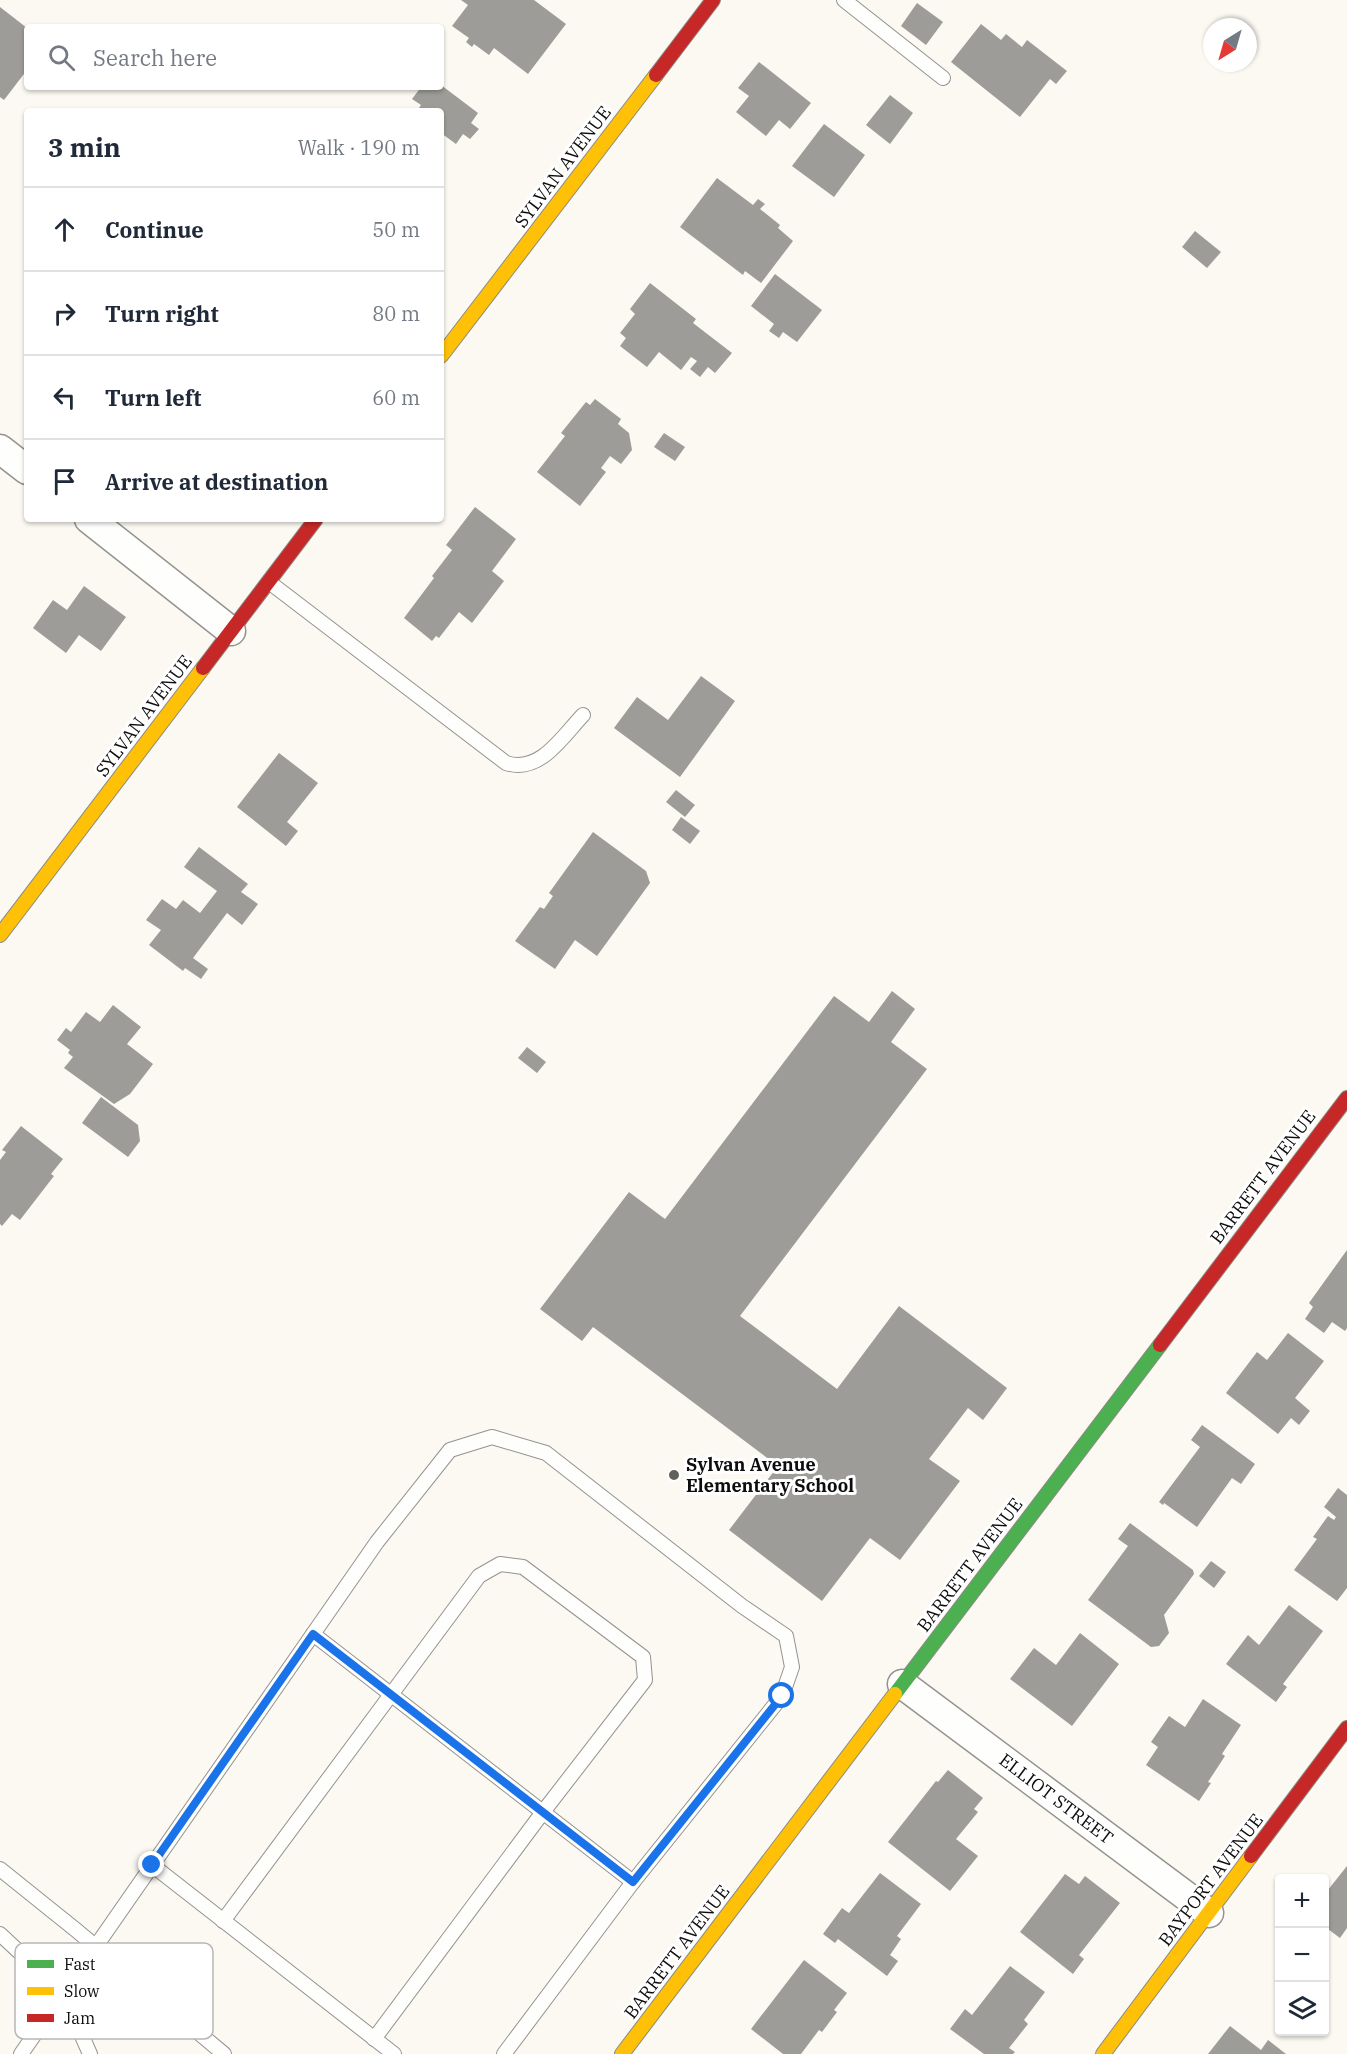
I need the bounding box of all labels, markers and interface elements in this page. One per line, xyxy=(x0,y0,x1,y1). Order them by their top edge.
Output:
north arrow xyxy=(1203,18,1257,72)
search box xyxy=(24,24,444,90)
icon: search xyxy=(45,41,78,74)
text: Search here xyxy=(93,43,217,72)
street label: SYLVAN AVENUE xyxy=(509,101,616,232)
text: 3 min xyxy=(48,130,121,164)
text: Walk · 190 m xyxy=(298,134,420,161)
icon: ahead xyxy=(48,213,81,246)
text: Continue xyxy=(105,215,204,244)
text: 50 m xyxy=(372,216,420,243)
icon: right xyxy=(48,297,81,330)
text: Turn right xyxy=(105,299,219,328)
text: 80 m xyxy=(372,300,420,327)
icon: left xyxy=(48,381,81,414)
text: Turn left xyxy=(105,383,201,412)
text: 60 m xyxy=(372,384,420,411)
icon: arrive xyxy=(48,465,81,498)
text: Arrive at destination xyxy=(105,467,328,496)
street label: SYLVAN AVENUE xyxy=(90,650,197,781)
street label: BARRETT AVENUE xyxy=(1205,1105,1320,1248)
place label: Sylvan Avenue Elementary School xyxy=(686,1453,854,1497)
marker: Sylvan Avenue Elementary School xyxy=(667,1468,681,1482)
street label: BARRETT AVENUE xyxy=(912,1493,1027,1636)
route start xyxy=(768,1682,794,1708)
street label: ELLIOT STREET xyxy=(995,1748,1118,1849)
street label: BAYPORT AVENUE xyxy=(1153,1809,1268,1950)
route end xyxy=(138,1851,164,1877)
map controls xyxy=(1275,1874,1329,2036)
button: + xyxy=(1275,1874,1329,1928)
street label: BARRETT AVENUE xyxy=(619,1880,734,2023)
button: − xyxy=(1275,1928,1329,1982)
legend xyxy=(15,1943,213,2039)
text: Fast xyxy=(64,1954,96,1974)
text: Slow xyxy=(64,1981,100,2001)
button: layers xyxy=(1275,1982,1329,2036)
text: Jam xyxy=(64,2008,95,2028)

